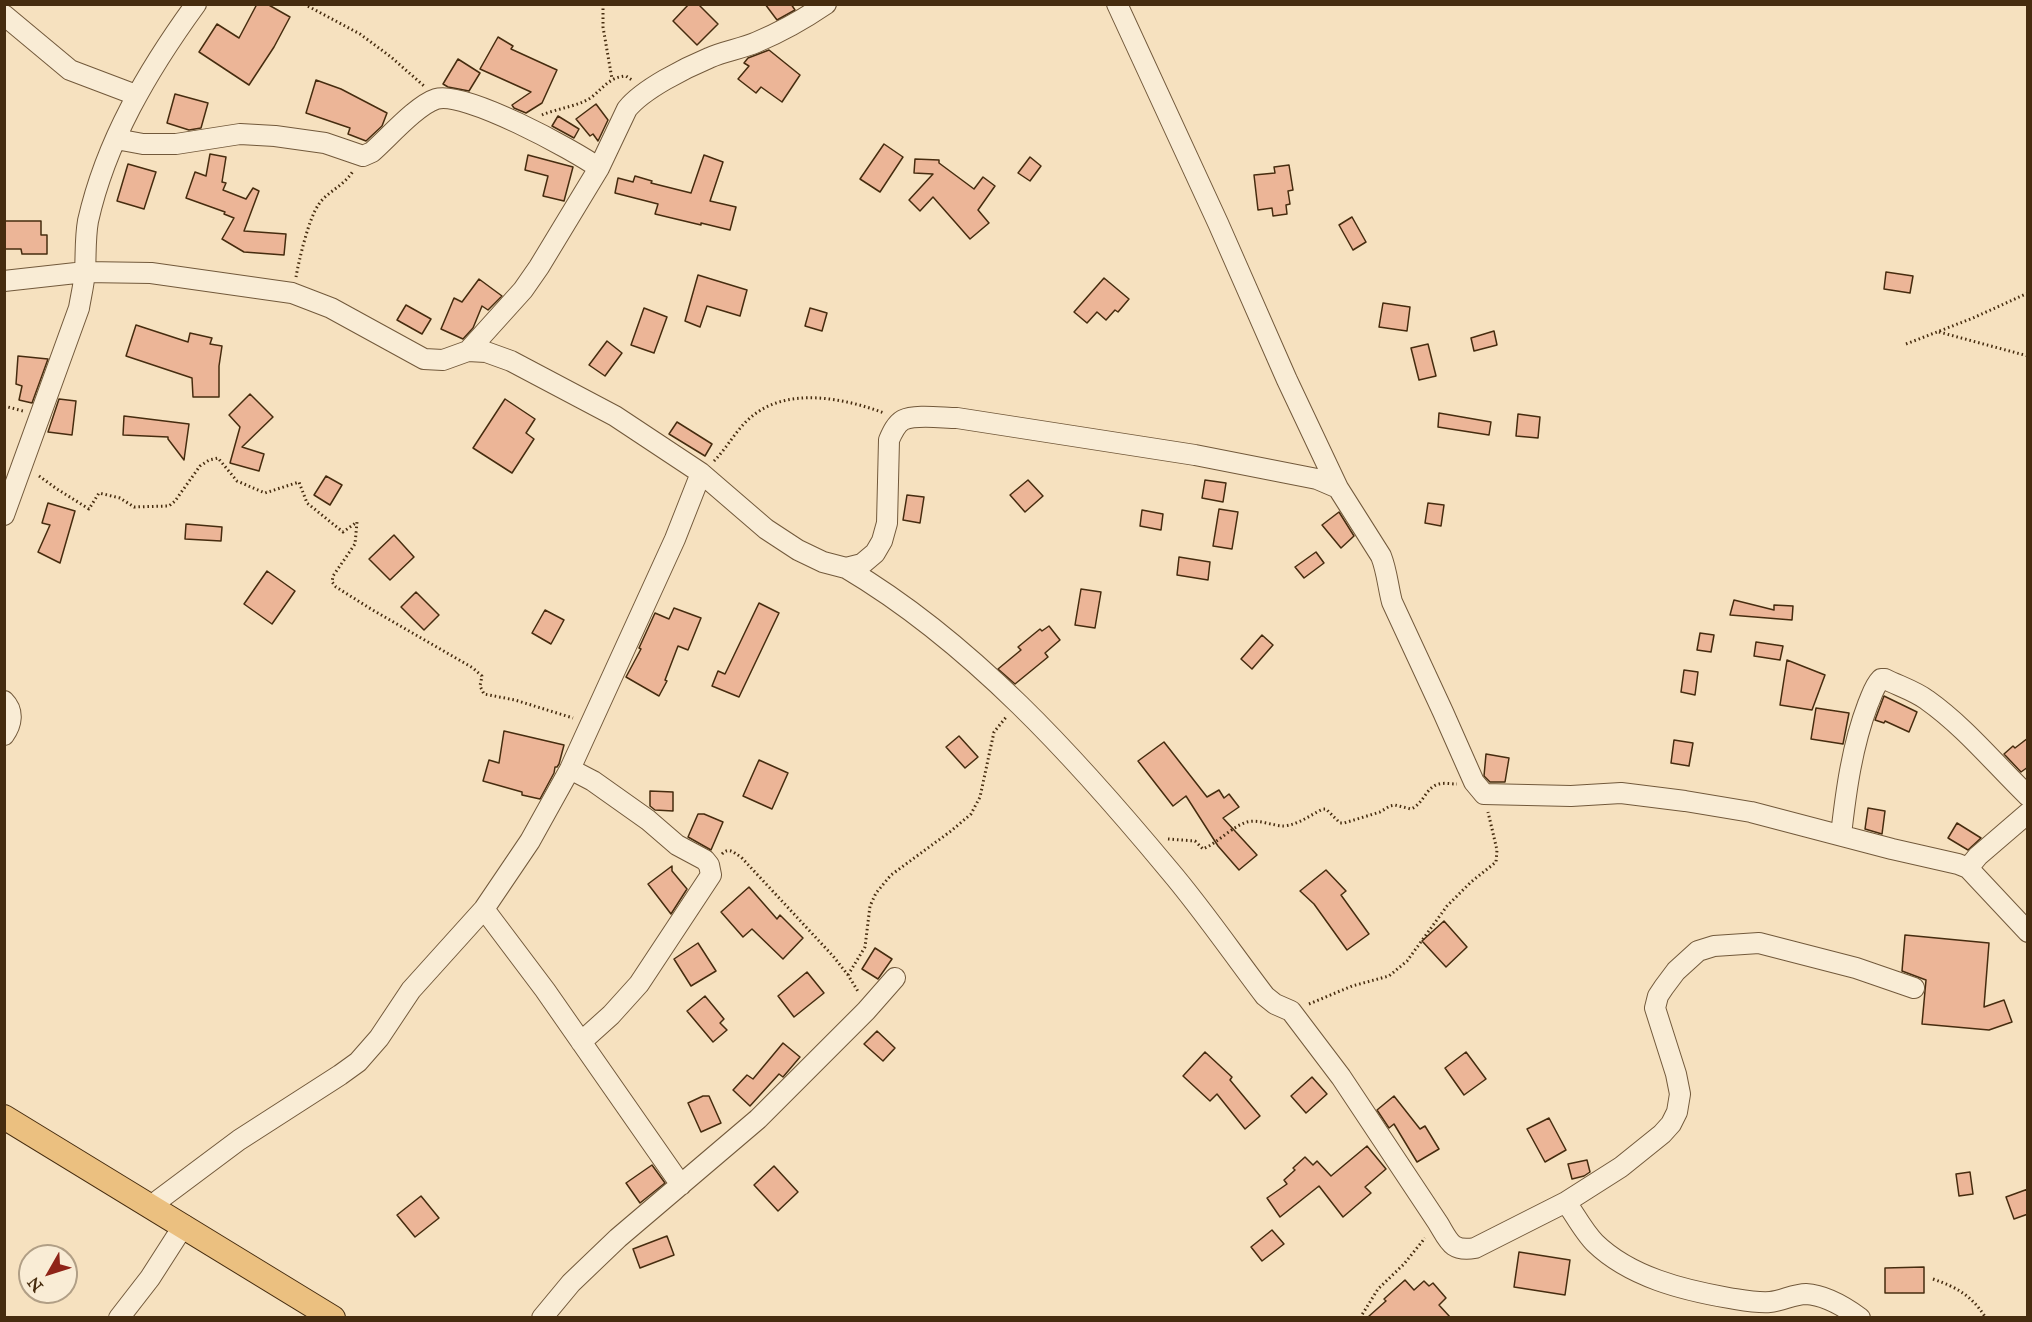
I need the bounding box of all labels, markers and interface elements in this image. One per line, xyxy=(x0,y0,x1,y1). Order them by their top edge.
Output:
north arrow xyxy=(18,1244,78,1304)
text: N xyxy=(24,1273,47,1296)

